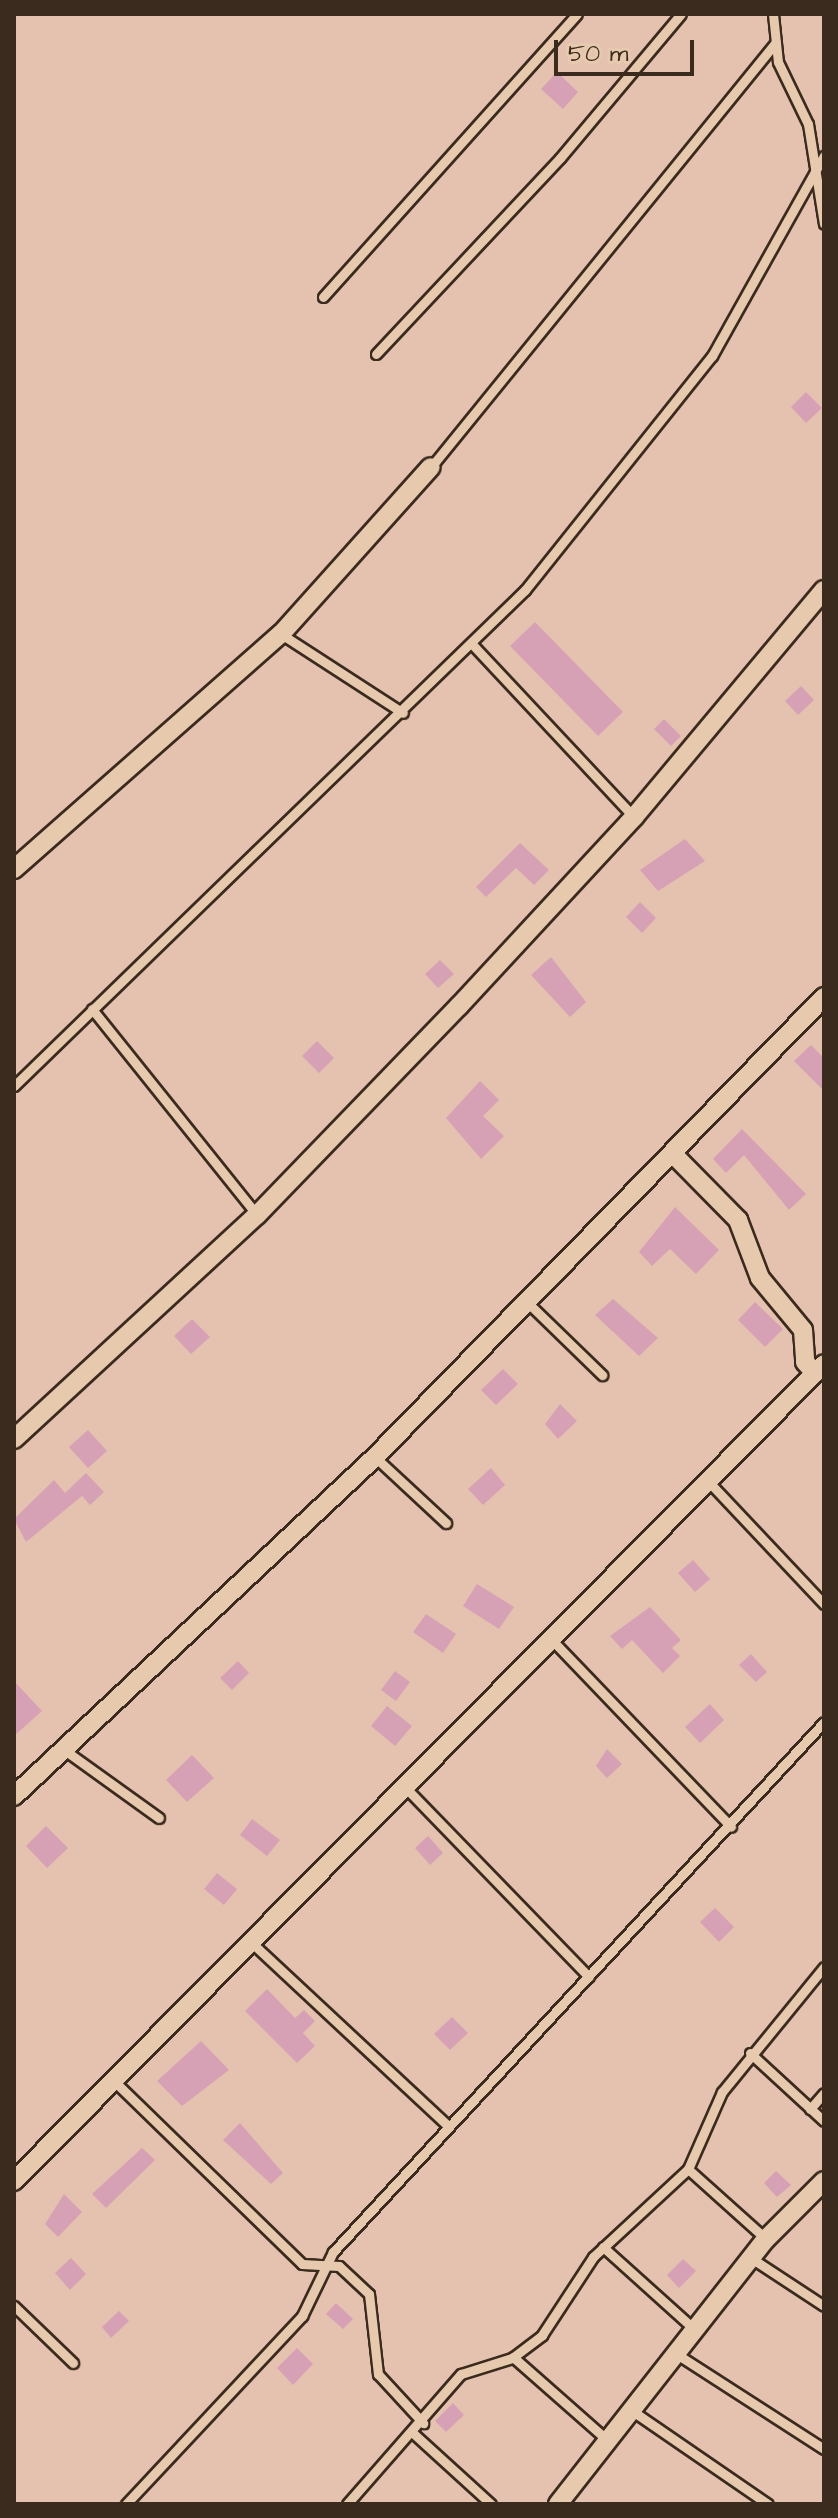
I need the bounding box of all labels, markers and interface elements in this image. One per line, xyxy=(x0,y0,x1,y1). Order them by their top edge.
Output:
scale bar xyxy=(558,24,698,74)
text: 50 m xyxy=(568,37,628,71)

